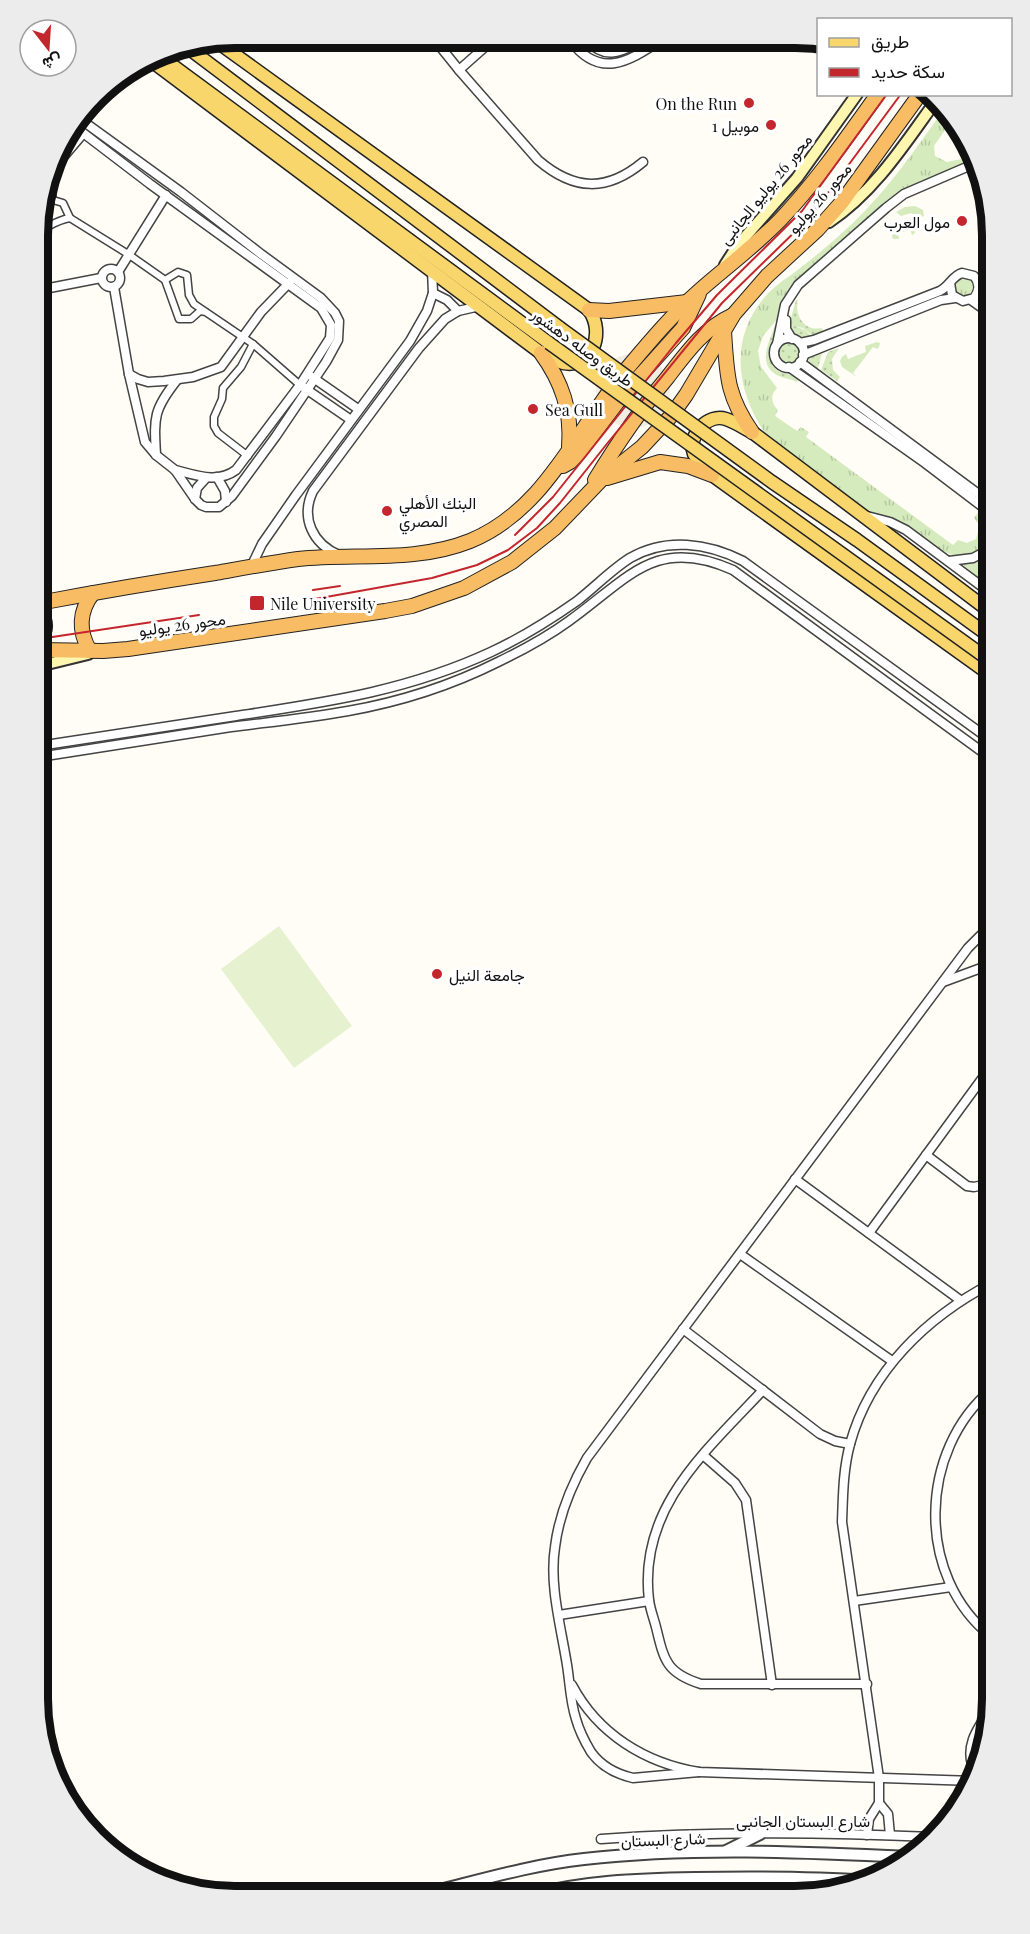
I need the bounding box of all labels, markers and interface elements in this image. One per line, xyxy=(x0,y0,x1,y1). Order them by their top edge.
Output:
north arrow xyxy=(18,18,78,78)
legend xyxy=(817,18,1012,96)
text: طريق xyxy=(871,29,909,53)
text: ش xyxy=(40,50,65,76)
text: سكة حديد xyxy=(871,59,945,83)
place label: On the Run xyxy=(655,93,737,114)
marker: On the Run xyxy=(742,96,756,110)
place label: موبيل 1 xyxy=(712,115,759,137)
marker: موبيل 1 xyxy=(764,118,778,132)
street label: محور 26 يوليو الجانبى xyxy=(714,129,817,249)
street label: محور 26 يوليو xyxy=(782,158,856,238)
place label: مول العرب xyxy=(884,211,950,233)
marker: مول العرب xyxy=(955,214,969,228)
street label: طريق وصله دهشور xyxy=(527,302,638,392)
place label: Sea Gull xyxy=(545,399,604,420)
marker: Sea Gull xyxy=(526,402,540,416)
place label: البنك الأهلي المصري xyxy=(399,492,476,535)
marker: البنك الأهلي المصري xyxy=(380,504,394,518)
place label: Nile University xyxy=(270,593,376,614)
marker: Nile University xyxy=(248,594,266,612)
street label: محور 26 يوليو xyxy=(137,608,227,641)
place label: جامعة النيل xyxy=(449,964,525,986)
marker: جامعة النيل xyxy=(430,967,444,981)
street label: شارع البستان الجانبى xyxy=(736,1810,870,1833)
street label: شارع البستان xyxy=(620,1827,706,1853)

